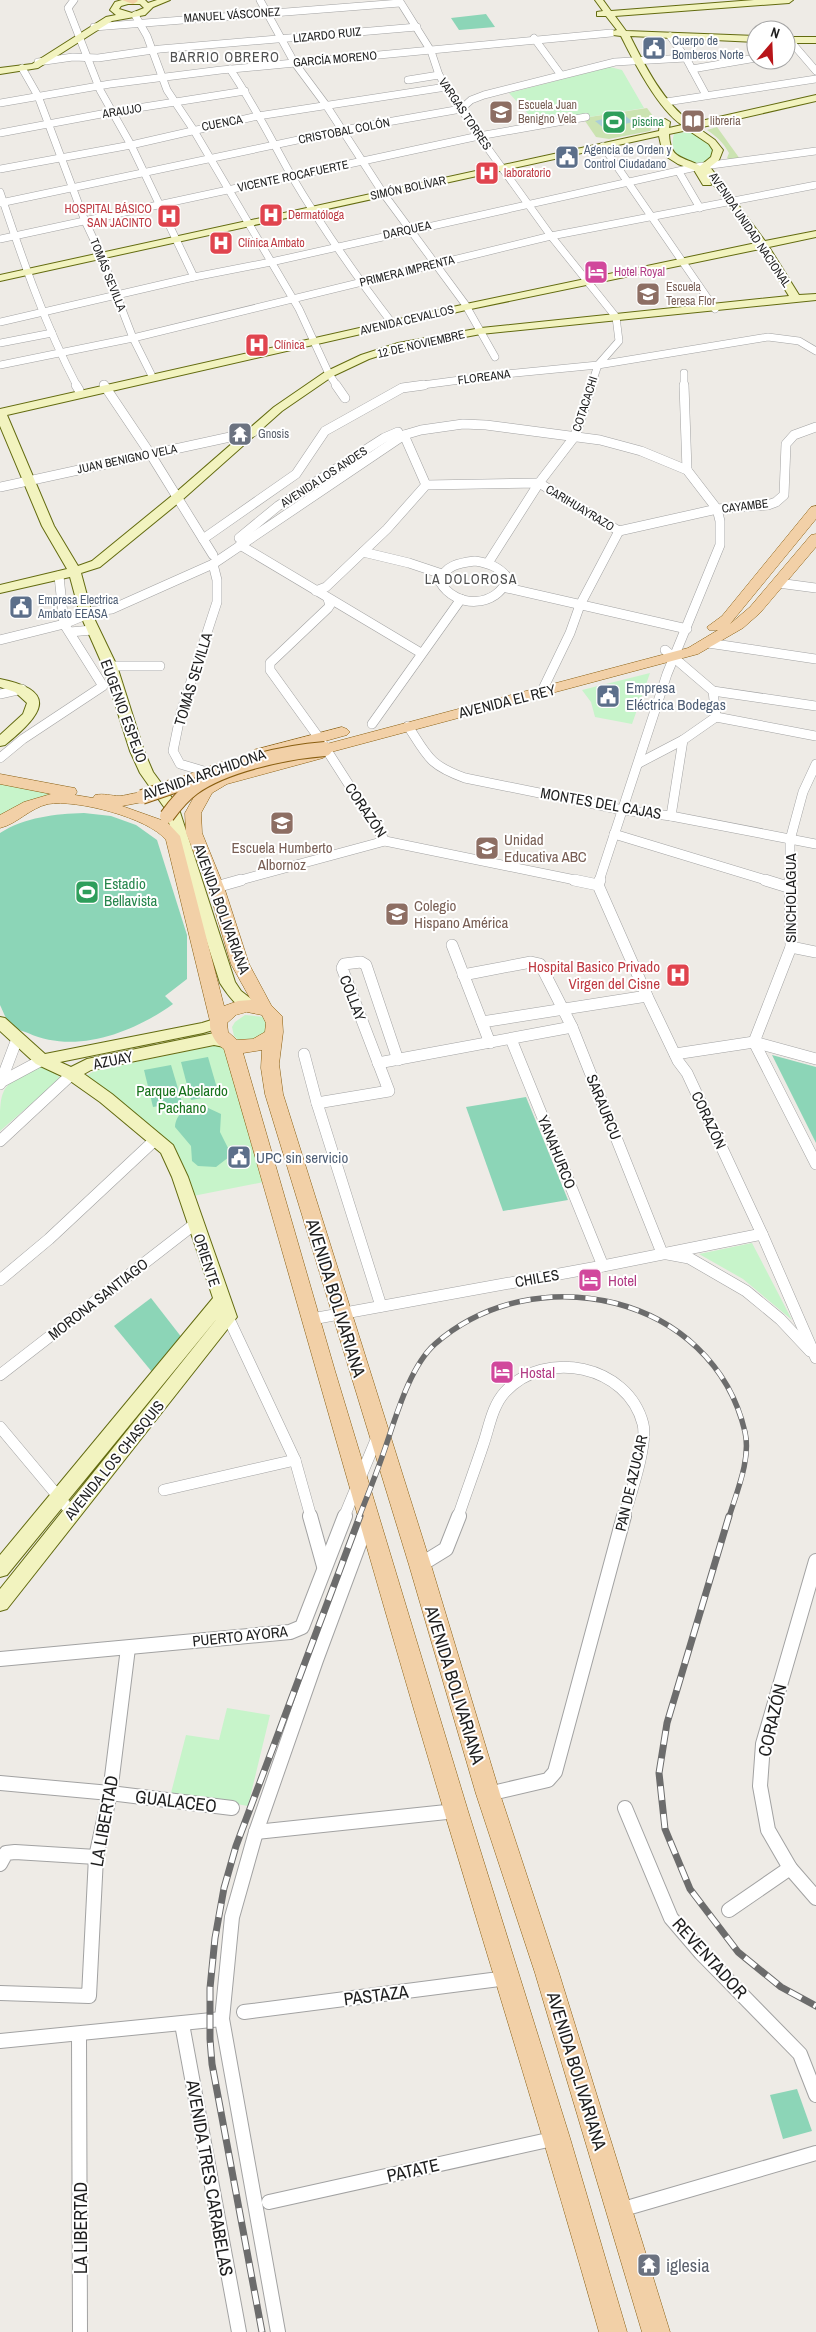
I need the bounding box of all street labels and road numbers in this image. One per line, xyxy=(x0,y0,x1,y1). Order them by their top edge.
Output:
street label: MANUEL VÁSCONEZ xyxy=(183,4,281,26)
street label: LIZARDO RUIZ xyxy=(292,23,362,47)
street label: GARCÍA MORENO xyxy=(292,47,378,71)
street label: VARGAS TORRES xyxy=(435,75,495,154)
street label: ARAUJO xyxy=(100,100,143,122)
street label: CUENCA xyxy=(200,111,244,135)
street label: CRISTOBAL COLÓN xyxy=(297,114,391,148)
street label: VICENTE ROCAFUERTE xyxy=(236,156,350,196)
street label: AVENIDA UNIDAD NACIONAL xyxy=(705,169,795,291)
street label: SIMÓN BOLÍVAR xyxy=(369,172,447,204)
street label: DARQUEA xyxy=(382,217,433,243)
street label: TOMÁS SEVILLA xyxy=(86,236,130,314)
street label: PRIMERA IMPRENTA xyxy=(358,251,456,291)
street label: AVENIDA CEVALLOS xyxy=(357,301,456,339)
street label: 12 DE NOVIEMBRE xyxy=(376,326,466,362)
street label: FLOREANA xyxy=(457,366,512,388)
street label: COTACACHI xyxy=(569,374,601,434)
street label: JUAN BENIGNO VELA xyxy=(76,441,179,477)
street label: AVENIDA LOS ANDES xyxy=(277,443,371,512)
street label: CARIHUAYRAZO xyxy=(543,481,618,535)
street label: CAYAMBE xyxy=(721,495,769,517)
street label: TOMÁS SEVILLA xyxy=(169,629,217,728)
street label: EUGENIO ESPEJO xyxy=(96,656,152,766)
street label: AVENIDA EL REY xyxy=(455,679,558,723)
street label: AVENIDA ARCHIDONA xyxy=(139,743,269,805)
street label: CORAZÓN xyxy=(340,779,392,841)
street label: MONTES DEL CAJAS xyxy=(539,782,663,824)
street label: AVENIDA BOLIVARIANA xyxy=(188,840,256,978)
street label: SINCHOLAGUA xyxy=(780,852,801,943)
street label: COLLAY xyxy=(335,972,372,1025)
street label: AZUAY xyxy=(90,1045,136,1075)
street label: SARAURCU xyxy=(581,1071,627,1143)
street label: CORAZÓN xyxy=(686,1088,732,1152)
street label: YANAHURCO xyxy=(533,1112,581,1192)
street label: AVENIDA BOLIVARIANA xyxy=(300,1215,372,1380)
street label: ORIENTE xyxy=(189,1231,225,1289)
street label: MORONA SANTIAGO xyxy=(44,1253,152,1345)
street label: CHILES xyxy=(513,1264,561,1292)
street label: AVENIDA LOS CHASQUIS xyxy=(59,1396,169,1525)
street label: PAN DE AZUCAR xyxy=(610,1433,652,1533)
street label: AVENIDA BOLIVARIANA xyxy=(419,1602,491,1767)
street label: PUERTO AYORA xyxy=(191,1620,289,1651)
street label: CORAZÓN xyxy=(752,1681,792,1759)
street label: LA LIBERTAD xyxy=(84,1773,124,1869)
street label: GUALACEO xyxy=(134,1784,218,1818)
street label: REVENTADOR xyxy=(667,1912,753,2004)
street label: PASTAZA xyxy=(342,1979,410,2011)
street label: AVENIDA BOLIVARIANA xyxy=(541,1988,613,2153)
street label: AVENIDA TRES CARABELAS xyxy=(180,2077,240,2278)
street label: PATATE xyxy=(384,2152,442,2188)
street label: LA LIBERTAD xyxy=(68,2182,93,2274)

